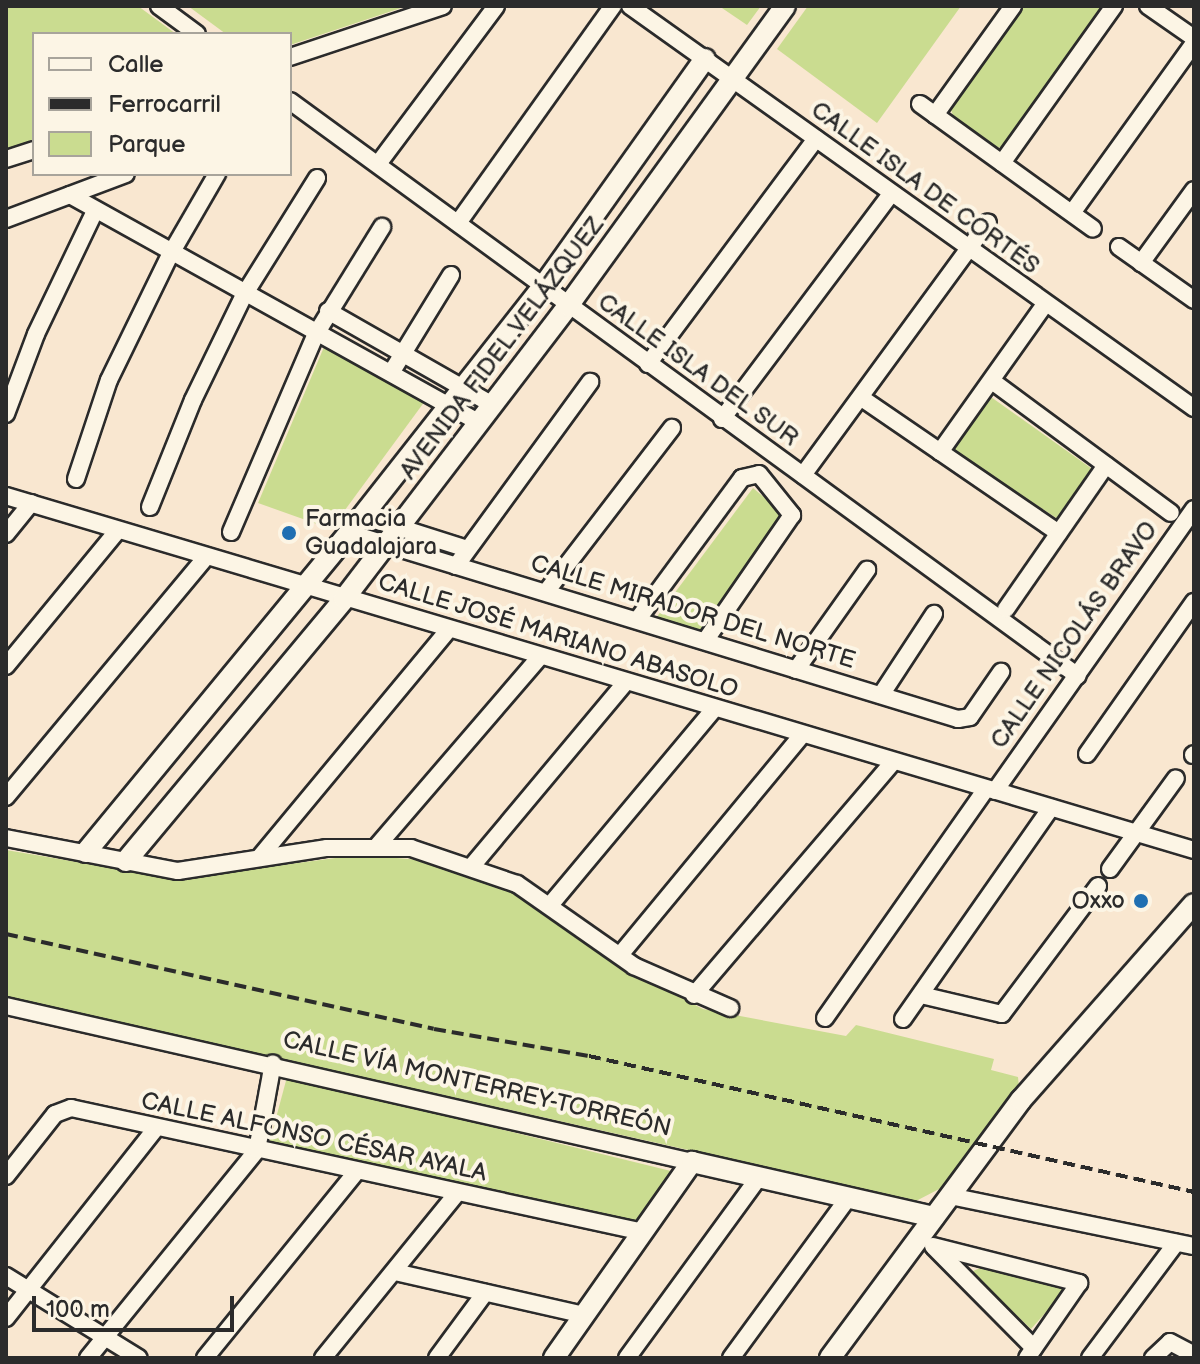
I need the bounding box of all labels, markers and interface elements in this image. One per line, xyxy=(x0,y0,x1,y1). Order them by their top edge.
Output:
legend xyxy=(32,32,292,176)
text: Calle xyxy=(108,50,163,79)
text: Ferrocarril xyxy=(108,90,221,119)
street label: CALLE ISLA DE CORTÉS xyxy=(805,96,1045,280)
text: Parque xyxy=(108,130,186,159)
street label: AVENIDA FIDEL VELÁZQUEZ xyxy=(394,211,610,485)
street label: CALLE ISLA DEL SUR xyxy=(592,287,804,453)
place label: Farmacia Guadalajara xyxy=(305,505,437,561)
street label: CALLE NICOLÁS BRAVO xyxy=(985,516,1163,754)
marker: Farmacia Guadalajara xyxy=(280,524,298,542)
street label: CALLE MIRADOR DEL NORTE xyxy=(527,549,859,675)
street label: CALLE JOSÉ MARIANO ABASOLO xyxy=(374,567,742,705)
place label: Oxxo xyxy=(1071,887,1125,915)
marker: Oxxo xyxy=(1132,892,1150,910)
street label: CALLE VÍA MONTERREY-TORREÓN xyxy=(280,1025,674,1143)
street label: CALLE ALFONSO CÉSAR AYALA xyxy=(139,1086,489,1188)
scale bar xyxy=(36,1280,238,1330)
text: 100 m xyxy=(46,1295,110,1324)

